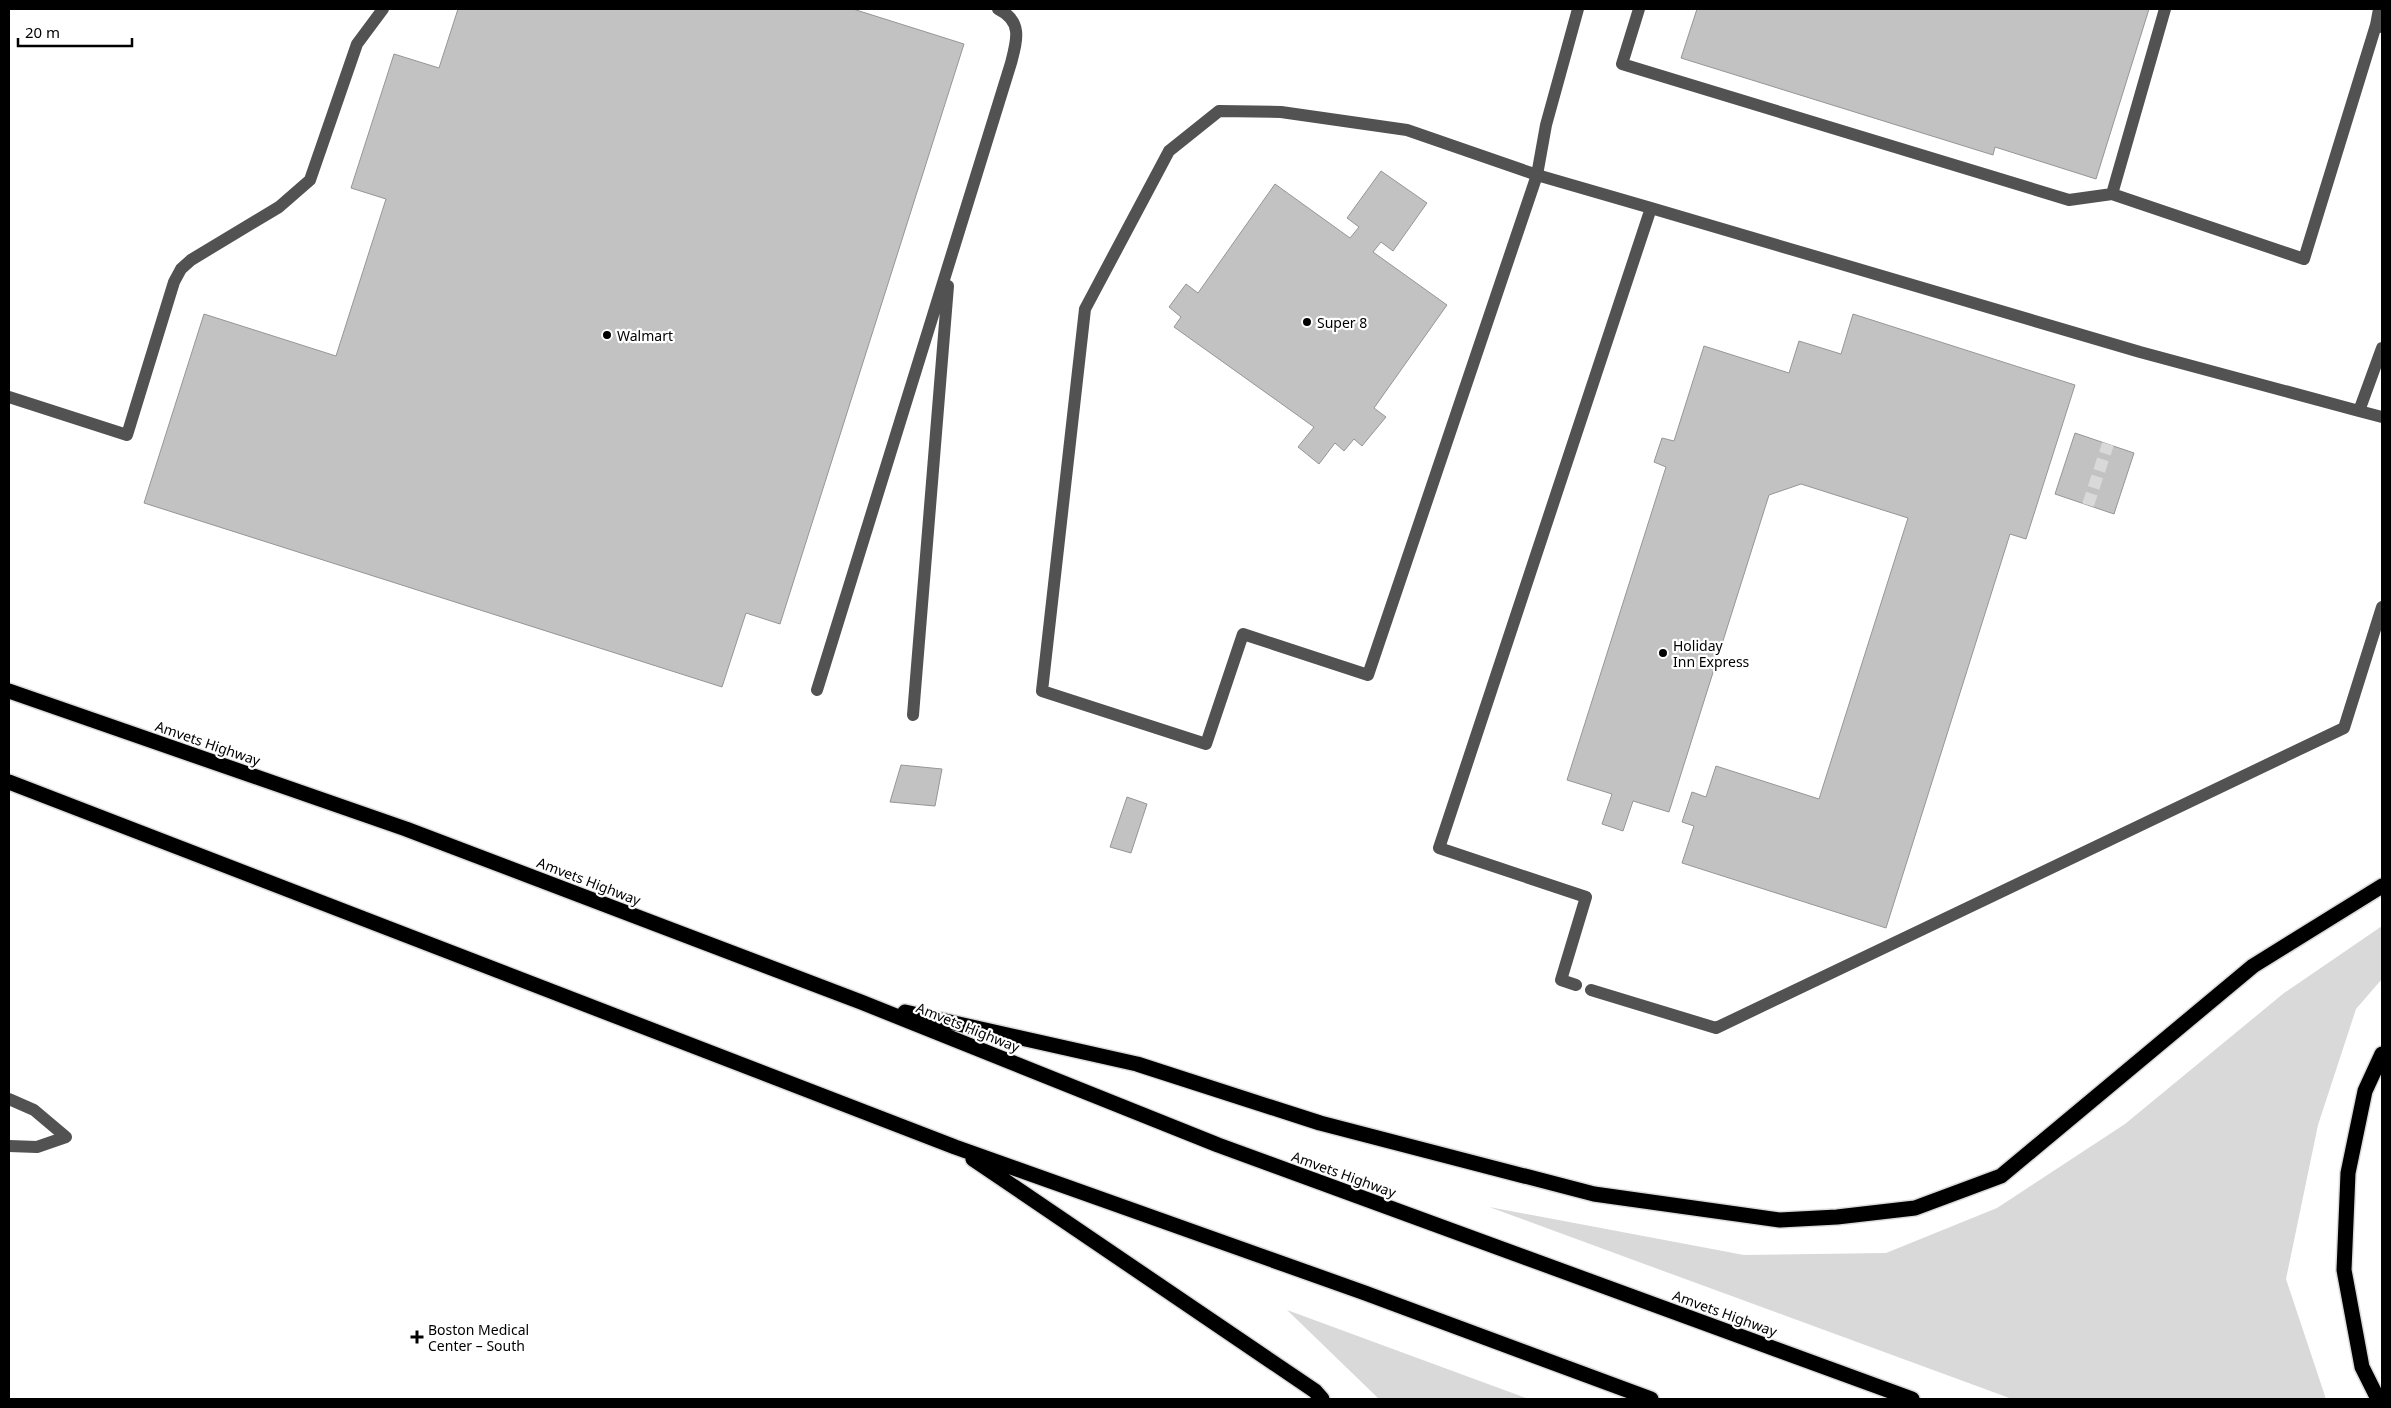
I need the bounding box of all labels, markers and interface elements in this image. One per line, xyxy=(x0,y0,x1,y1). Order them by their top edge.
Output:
scale bar xyxy=(18,15,131,47)
text: 20 m xyxy=(25,22,60,42)
place label: Super 8 xyxy=(1317,313,1367,332)
marker: Super 8 xyxy=(1301,316,1313,328)
place label: Walmart xyxy=(617,326,673,345)
marker: Walmart xyxy=(601,329,613,341)
place label: Holiday Inn Express xyxy=(1673,636,1750,671)
marker: Holiday Inn Express xyxy=(1657,647,1669,659)
street label: Amvets Highway xyxy=(153,716,264,770)
street label: Amvets Highway xyxy=(534,852,644,910)
street label: Amvets Highway xyxy=(914,998,1023,1057)
street label: Amvets Highway xyxy=(1289,1146,1400,1202)
street label: Amvets Highway xyxy=(1670,1285,1781,1341)
place label: Boston Medical Center – South xyxy=(428,1320,529,1355)
marker: Boston Medical Center – South xyxy=(410,1330,424,1344)

